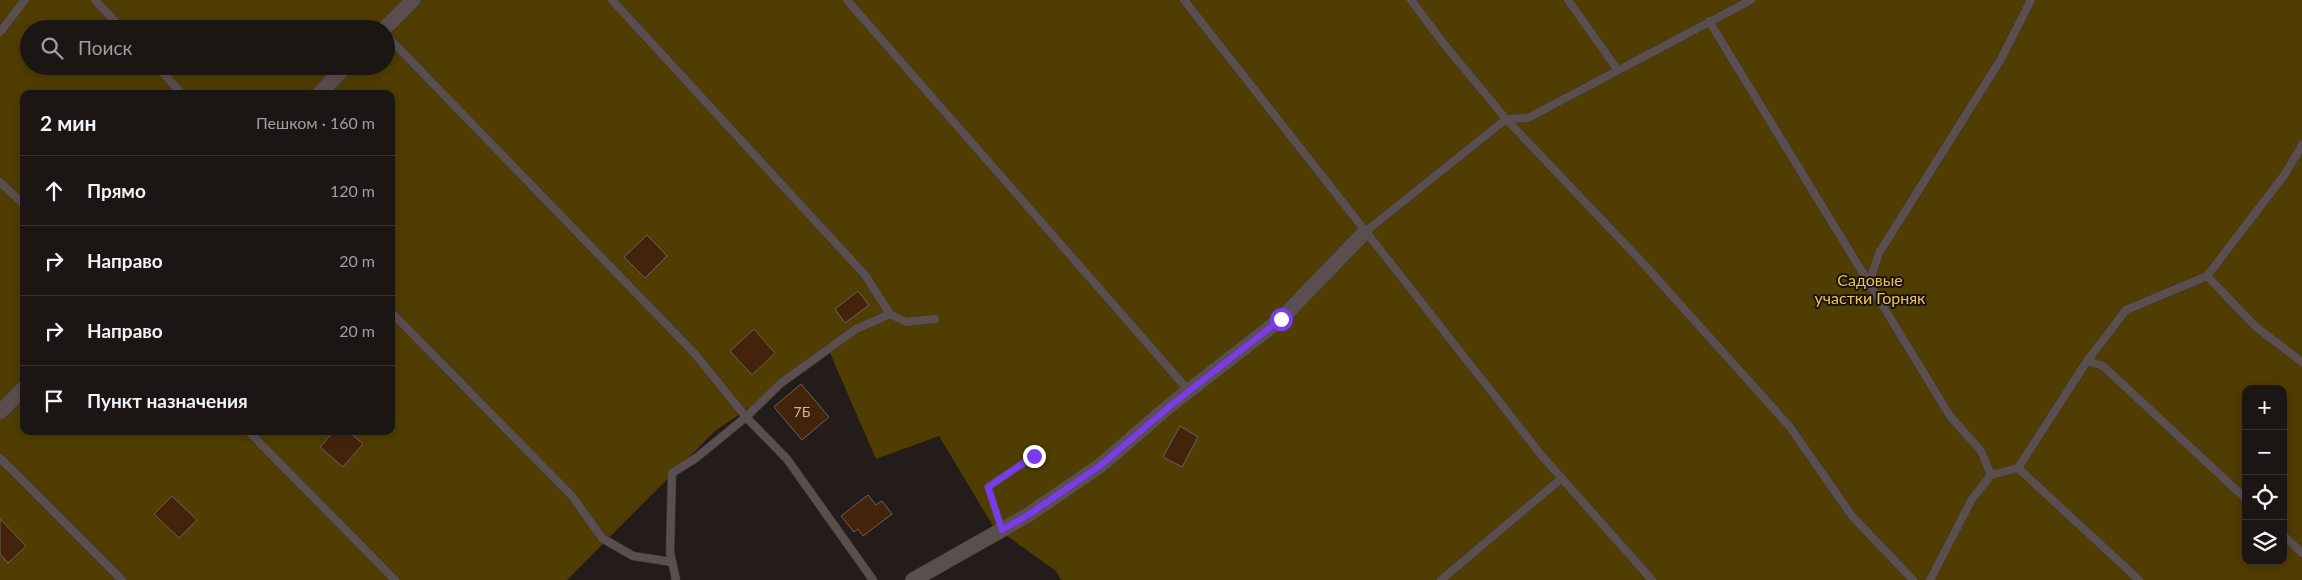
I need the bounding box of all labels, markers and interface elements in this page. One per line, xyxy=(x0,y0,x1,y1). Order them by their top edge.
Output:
search box xyxy=(20,20,395,75)
icon: search xyxy=(38,34,66,62)
text: Поиск xyxy=(78,36,132,59)
text: 2 мин xyxy=(40,110,97,135)
text: Пешком · 160 m xyxy=(256,113,375,132)
icon: ahead xyxy=(40,177,68,205)
text: Прямо xyxy=(87,179,146,202)
text: 120 m xyxy=(330,181,375,200)
icon: right xyxy=(40,247,68,275)
text: Направо xyxy=(87,249,163,272)
text: 20 m xyxy=(339,251,375,270)
park label: Садовые участки Горняк xyxy=(1815,270,1926,307)
route start xyxy=(1270,308,1293,331)
icon: right xyxy=(40,317,68,345)
text: Направо xyxy=(87,319,163,342)
text: 20 m xyxy=(339,321,375,340)
map controls xyxy=(2242,385,2287,565)
button: + xyxy=(2242,385,2287,430)
icon: arrive xyxy=(40,387,68,415)
text: Пункт назначения xyxy=(87,389,248,412)
house number: 7Б xyxy=(794,403,811,420)
button: − xyxy=(2242,430,2287,475)
route end xyxy=(1023,445,1046,468)
button: locate xyxy=(2242,475,2287,520)
button: layers xyxy=(2242,520,2287,565)

